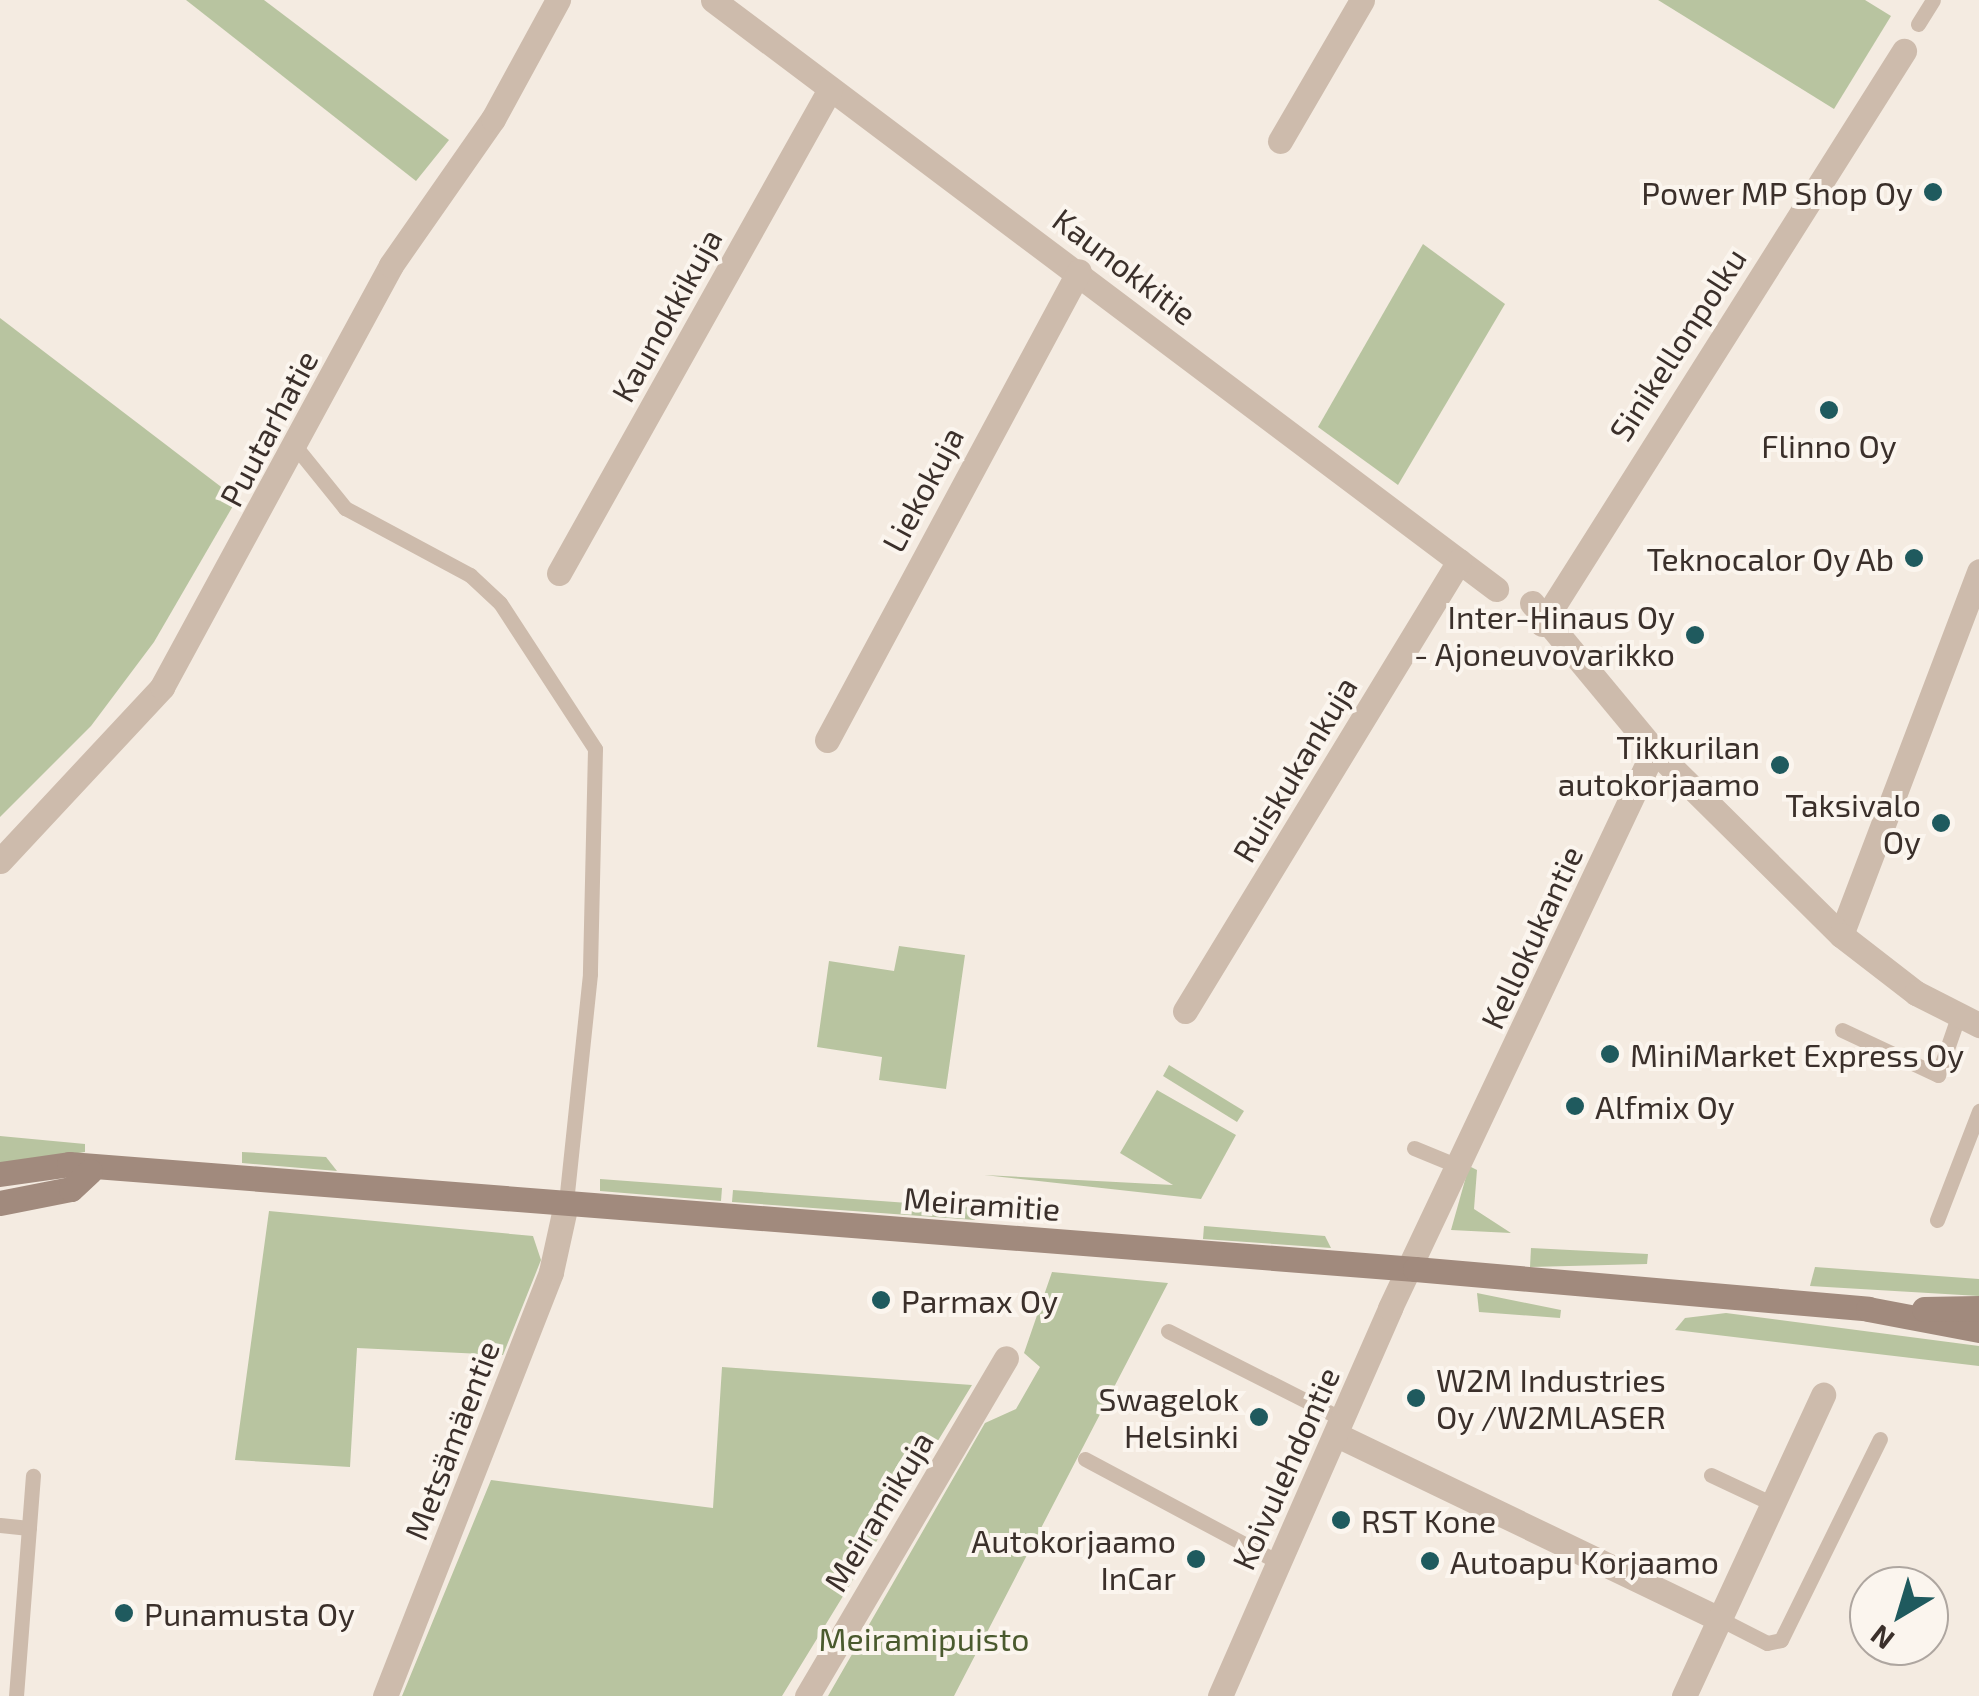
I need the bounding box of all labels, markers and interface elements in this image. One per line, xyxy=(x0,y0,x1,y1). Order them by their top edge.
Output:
place label: Power MP Shop Oy xyxy=(1640,173,1913,211)
marker: Power MP Shop Oy xyxy=(1922,181,1944,203)
street label: Kaunokkitie xyxy=(1046,200,1204,332)
street label: Kaunokkikuja xyxy=(603,222,729,408)
street label: Sinikellonpolku xyxy=(1600,240,1754,448)
street label: Puutarhatie xyxy=(211,343,325,513)
marker: Flinno Oy xyxy=(1818,399,1840,421)
street label: Liekokuja xyxy=(873,420,971,558)
place label: Flinno Oy xyxy=(1761,426,1897,464)
place label: Teknocalor Oy Ab xyxy=(1644,539,1894,577)
marker: Teknocalor Oy Ab xyxy=(1903,547,1925,569)
place label: Inter-Hinaus Oy - Ajoneuvovarikko xyxy=(1413,598,1675,673)
marker: Inter-Hinaus Oy - Ajoneuvovarikko xyxy=(1684,624,1706,646)
street label: Ruiskukankuja xyxy=(1224,669,1364,869)
place label: Tikkurilan autokorjaamo xyxy=(1558,728,1760,803)
marker: Tikkurilan autokorjaamo xyxy=(1769,754,1791,776)
place label: Taksivalo Oy xyxy=(1785,786,1921,861)
marker: Taksivalo Oy xyxy=(1930,812,1952,834)
street label: Kellokukantie xyxy=(1472,840,1590,1034)
place label: MiniMarket Express Oy xyxy=(1630,1035,1964,1073)
marker: MiniMarket Express Oy xyxy=(1599,1043,1621,1065)
place label: Alfmix Oy xyxy=(1595,1087,1735,1125)
marker: Alfmix Oy xyxy=(1564,1095,1586,1117)
street label: Meiramitie xyxy=(902,1178,1062,1228)
place label: Parmax Oy xyxy=(901,1281,1058,1319)
marker: Parmax Oy xyxy=(870,1289,892,1311)
street label: Metsämäentie xyxy=(395,1335,507,1545)
street label: Koivulehdontie xyxy=(1223,1361,1347,1575)
place label: W2M Industries Oy /W2MLASER xyxy=(1436,1361,1666,1436)
place label: Swagelok Helsinki xyxy=(1098,1380,1239,1455)
marker: W2M Industries Oy /W2MLASER xyxy=(1405,1387,1427,1409)
marker: Swagelok Helsinki xyxy=(1248,1406,1270,1428)
street label: Meiramikuja xyxy=(815,1424,941,1598)
place label: RST Kone xyxy=(1361,1501,1497,1539)
marker: RST Kone xyxy=(1330,1509,1352,1531)
place label: Autokorjaamo InCar xyxy=(971,1522,1176,1597)
place label: Autoapu Korjaamo xyxy=(1450,1542,1719,1580)
marker: Autokorjaamo InCar xyxy=(1185,1548,1207,1570)
marker: Autoapu Korjaamo xyxy=(1419,1550,1441,1572)
north arrow xyxy=(1849,1566,1949,1666)
place label: Punamusta Oy xyxy=(144,1594,355,1632)
marker: Punamusta Oy xyxy=(113,1602,135,1624)
text: N xyxy=(1863,1618,1900,1658)
park label: Meiramipuisto xyxy=(819,1619,1029,1657)

